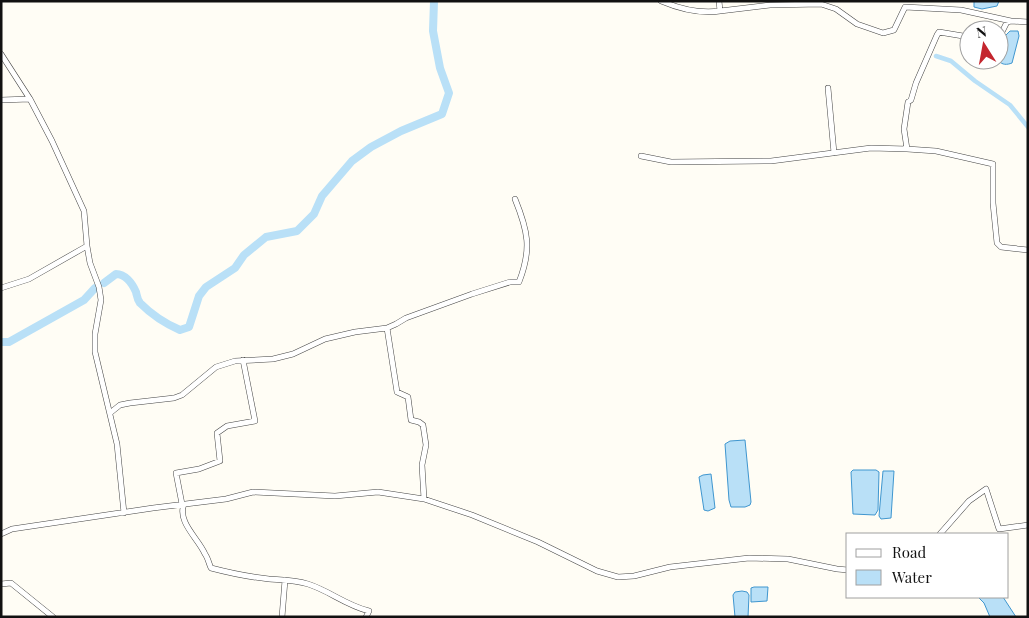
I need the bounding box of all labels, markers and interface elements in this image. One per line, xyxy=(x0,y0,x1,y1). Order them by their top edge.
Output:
north arrow xyxy=(959,20,1009,70)
text: N xyxy=(975,21,988,42)
legend xyxy=(846,533,1009,598)
text: Road xyxy=(892,542,926,562)
text: Water xyxy=(891,567,932,587)

